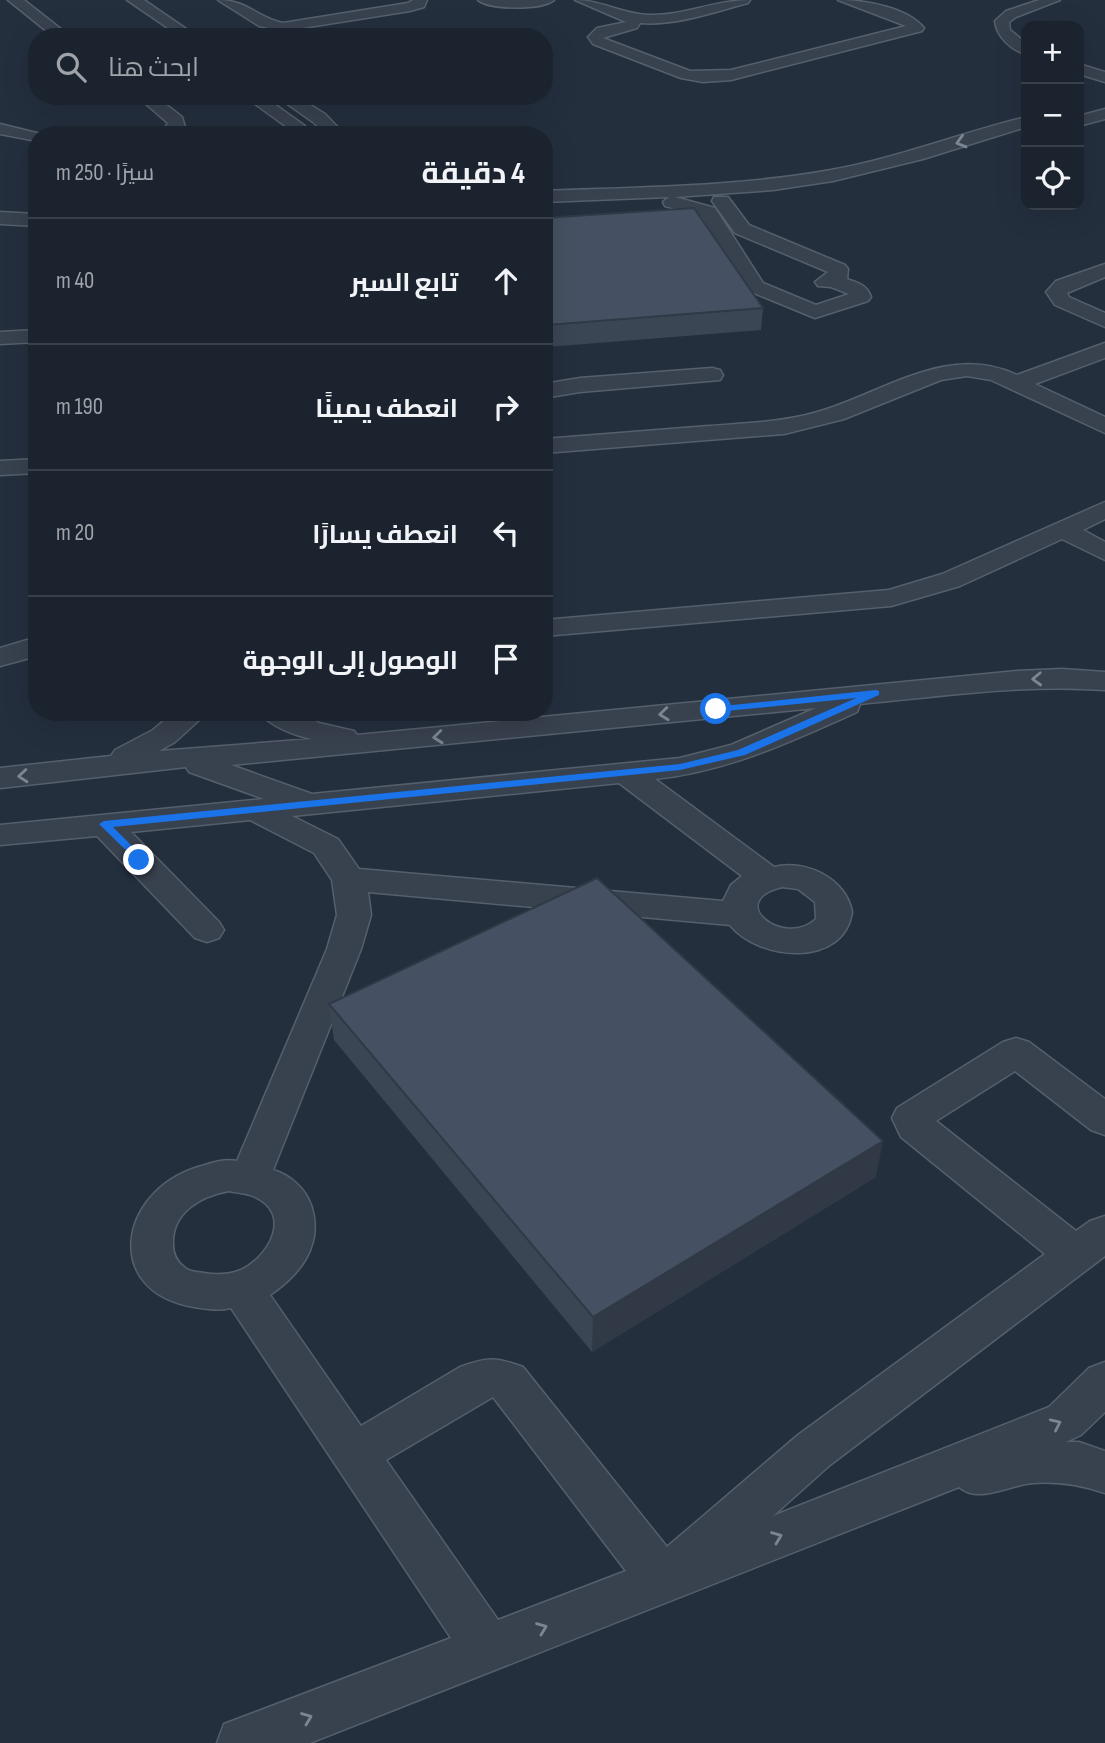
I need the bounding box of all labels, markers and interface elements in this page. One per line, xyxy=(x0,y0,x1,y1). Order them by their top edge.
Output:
map controls xyxy=(1021,21,1084,210)
button: + xyxy=(1021,21,1084,84)
search box xyxy=(28,28,553,105)
icon: search xyxy=(52,48,90,86)
text: ابحث هنا xyxy=(108,53,199,84)
button: − xyxy=(1021,84,1084,147)
one-way arrow xyxy=(955,133,967,148)
button: locate xyxy=(1021,147,1084,210)
text: 4 دقيقة xyxy=(422,156,525,192)
text: سيرًا · 250 m xyxy=(56,159,154,187)
icon: ahead xyxy=(487,262,525,300)
text: 40 m xyxy=(56,267,94,295)
text: تابع السير xyxy=(351,268,458,299)
icon: right xyxy=(487,388,525,426)
text: 190 m xyxy=(56,393,103,421)
text: انعطف يمينًا xyxy=(315,394,458,425)
icon: left xyxy=(487,514,525,552)
text: 20 m xyxy=(56,519,94,547)
text: انعطف يسارًا xyxy=(312,520,458,551)
icon: arrive xyxy=(487,640,525,678)
text: الوصول إلى الوجهة xyxy=(243,646,458,677)
one-way arrow xyxy=(1031,672,1042,687)
route start xyxy=(700,693,731,724)
one-way arrow xyxy=(658,706,669,721)
one-way arrow xyxy=(432,729,444,744)
one-way arrow xyxy=(17,768,28,783)
route end xyxy=(123,844,154,875)
one-way arrow xyxy=(1049,1418,1061,1432)
one-way arrow xyxy=(770,1532,782,1546)
one-way arrow xyxy=(535,1622,547,1636)
one-way arrow xyxy=(300,1713,312,1727)

